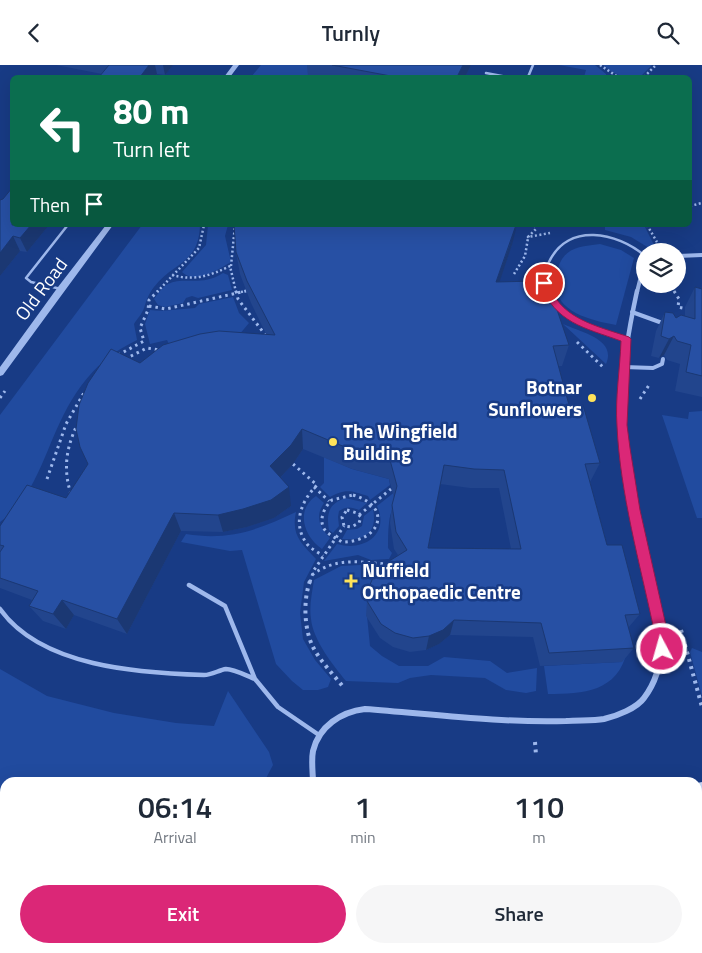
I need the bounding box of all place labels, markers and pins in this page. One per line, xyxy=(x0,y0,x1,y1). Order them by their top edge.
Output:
pin xyxy=(523,262,565,304)
place label: Botnar Sunflowers xyxy=(488,372,582,423)
marker: Botnar Sunflowers xyxy=(586,392,598,404)
place label: The Wingfield Building xyxy=(343,416,458,467)
marker: The Wingfield Building xyxy=(327,436,339,448)
place label: Nuffield Orthopaedic Centre xyxy=(362,555,521,606)
marker: Nuffield Orthopaedic Centre xyxy=(344,574,358,588)

